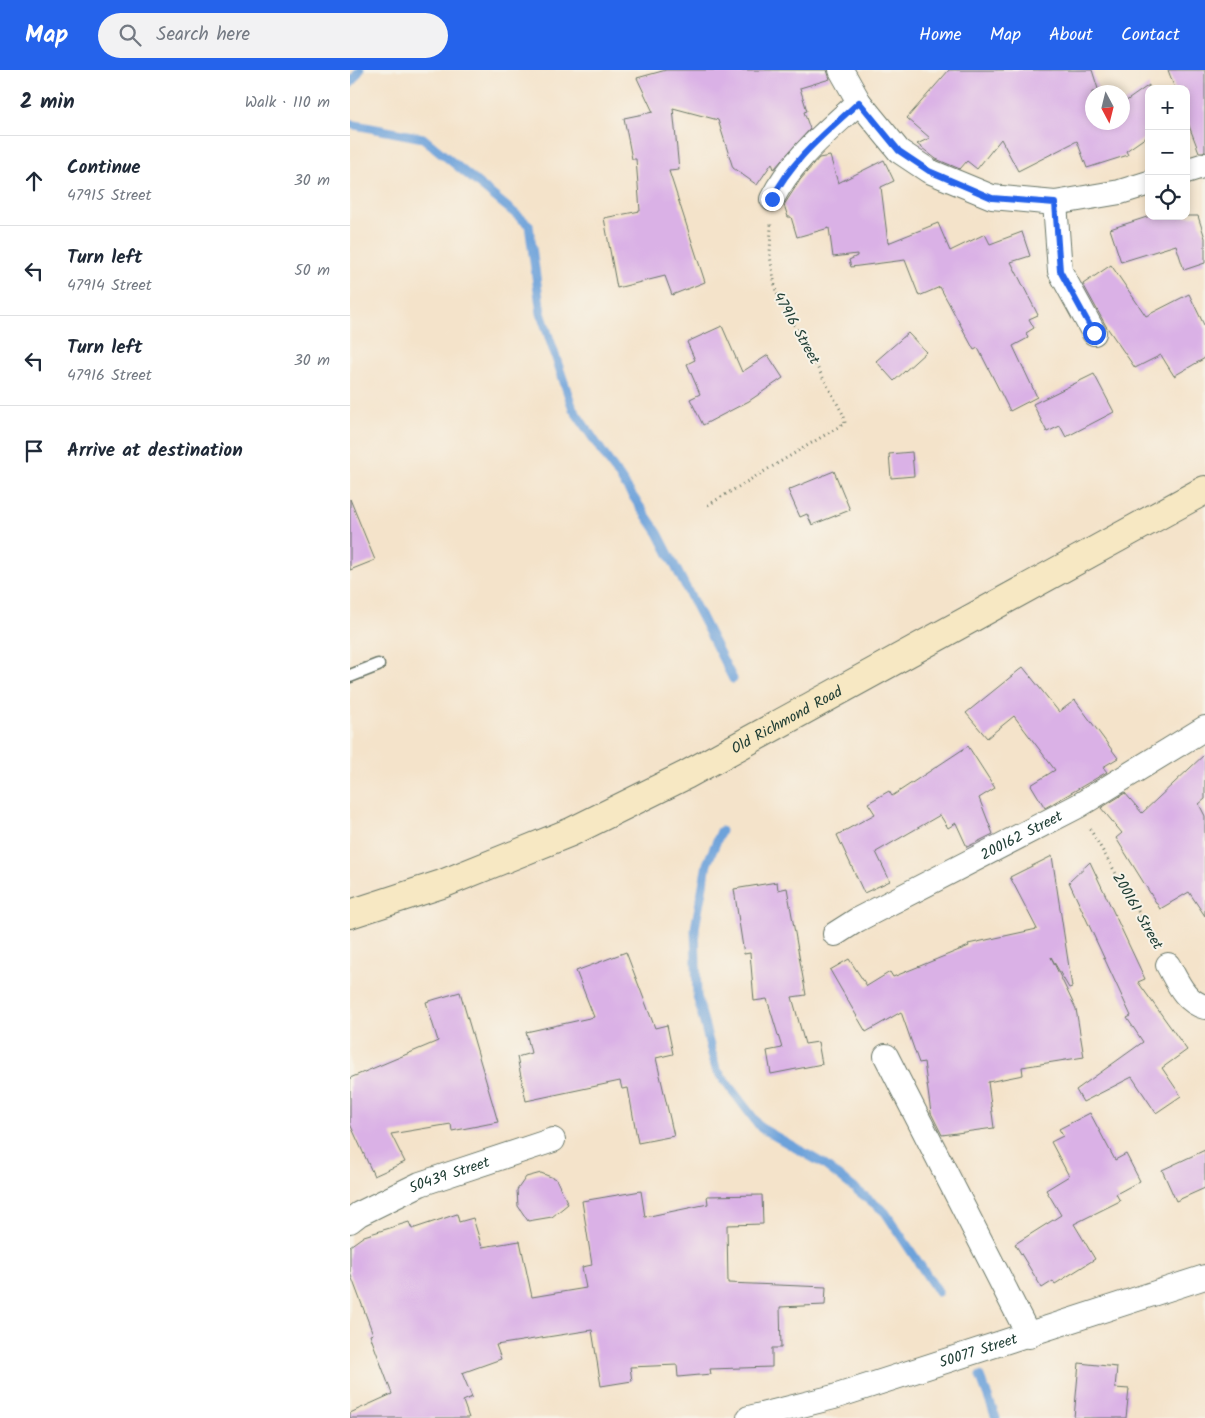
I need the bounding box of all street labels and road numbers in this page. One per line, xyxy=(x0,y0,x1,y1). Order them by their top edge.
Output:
street label: 47916 Street xyxy=(766,288,826,369)
street label: Old Richmond Road xyxy=(727,680,848,761)
street label: 200162 Street xyxy=(976,805,1067,867)
street label: 200161 Street xyxy=(1105,868,1169,955)
street label: 50439 Street xyxy=(405,1151,493,1201)
street label: 50077 Street xyxy=(936,1327,1021,1375)

